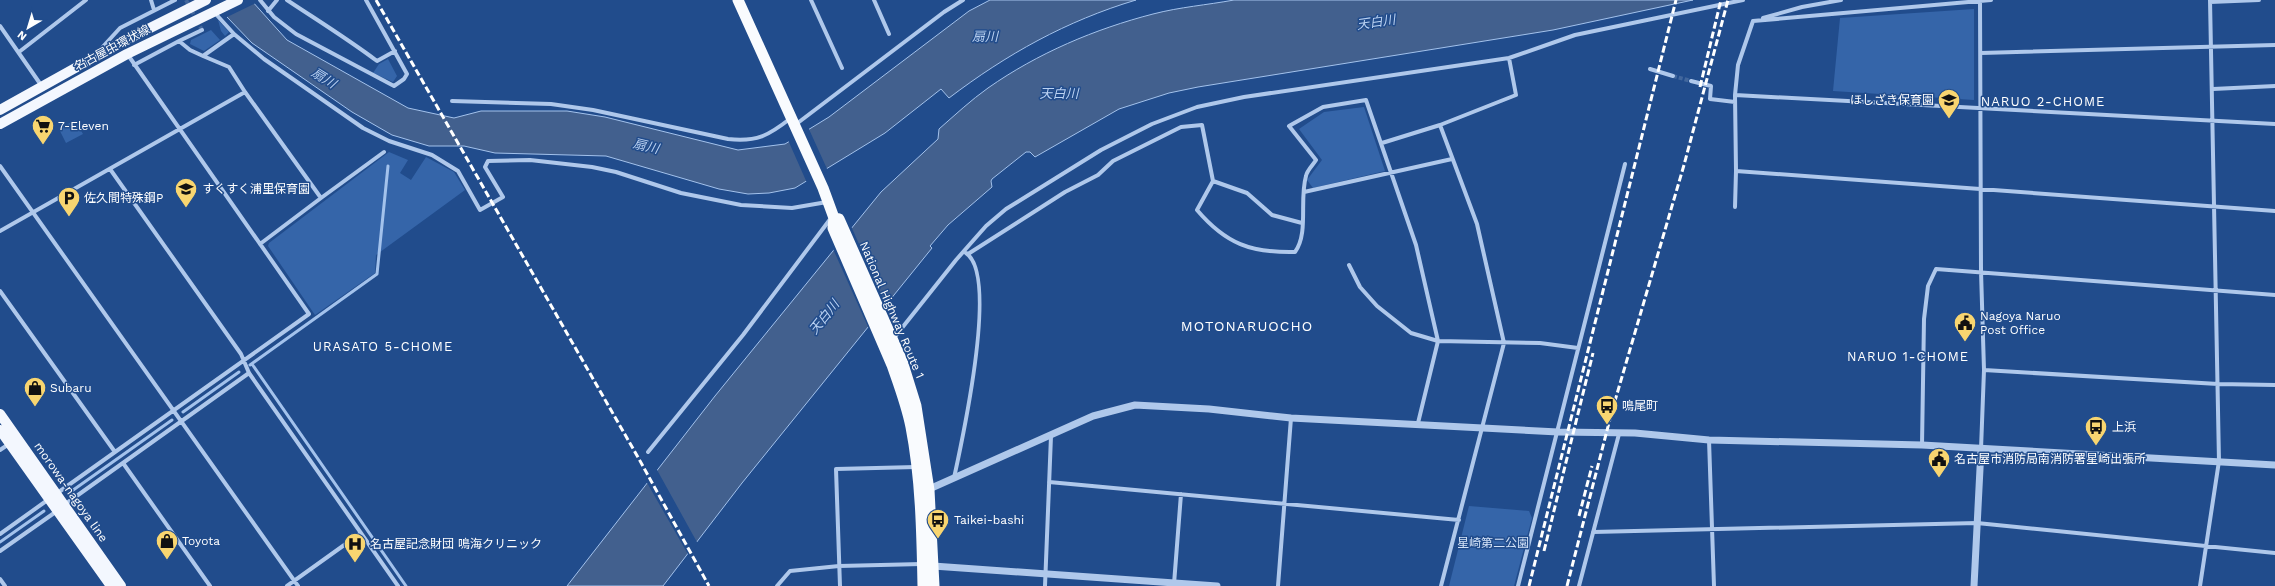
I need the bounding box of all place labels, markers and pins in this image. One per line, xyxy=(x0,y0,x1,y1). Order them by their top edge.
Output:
school or university icon: ほしざき保育園 xyxy=(1936,87,1962,120)
place label: ほしざき保育園 xyxy=(1850,93,1934,107)
supermarket icon: 7-Eleven xyxy=(30,113,56,146)
place label: 7-Eleven xyxy=(58,119,109,133)
school or university icon: すくすく浦里保育園 xyxy=(173,176,199,209)
place label: すくすく浦里保育園 xyxy=(202,182,310,196)
parking icon: 佐久間特殊鋼P xyxy=(56,185,82,218)
place label: 佐久間特殊鋼P xyxy=(84,191,163,205)
place label: Nagoya Naruo Post Office xyxy=(1980,309,2061,337)
public building icon: Nagoya Naruo Post Office xyxy=(1952,310,1978,343)
shop icon: Subaru xyxy=(22,375,48,408)
place label: Subaru xyxy=(50,381,92,395)
bus stop icon: 鳴尾町 xyxy=(1594,393,1620,426)
place label: 鳴尾町 xyxy=(1622,399,1658,413)
bus stop icon: 上浜 xyxy=(2083,414,2109,447)
place label: 上浜 xyxy=(2112,420,2136,434)
public building icon: 名古屋市消防局南消防署星崎出張所 xyxy=(1926,446,1952,479)
place label: 名古屋市消防局南消防署星崎出張所 xyxy=(1954,452,2146,466)
bus stop icon: Taikei-bashi xyxy=(925,507,951,540)
place label: Taikei-bashi xyxy=(954,513,1024,527)
shop icon: Toyota xyxy=(154,528,180,561)
hospital icon: 名古屋記念財団 鳴海クリニック xyxy=(342,531,368,564)
place label: Toyota xyxy=(182,534,220,548)
place label: 名古屋記念財団 鳴海クリニック xyxy=(370,537,542,551)

